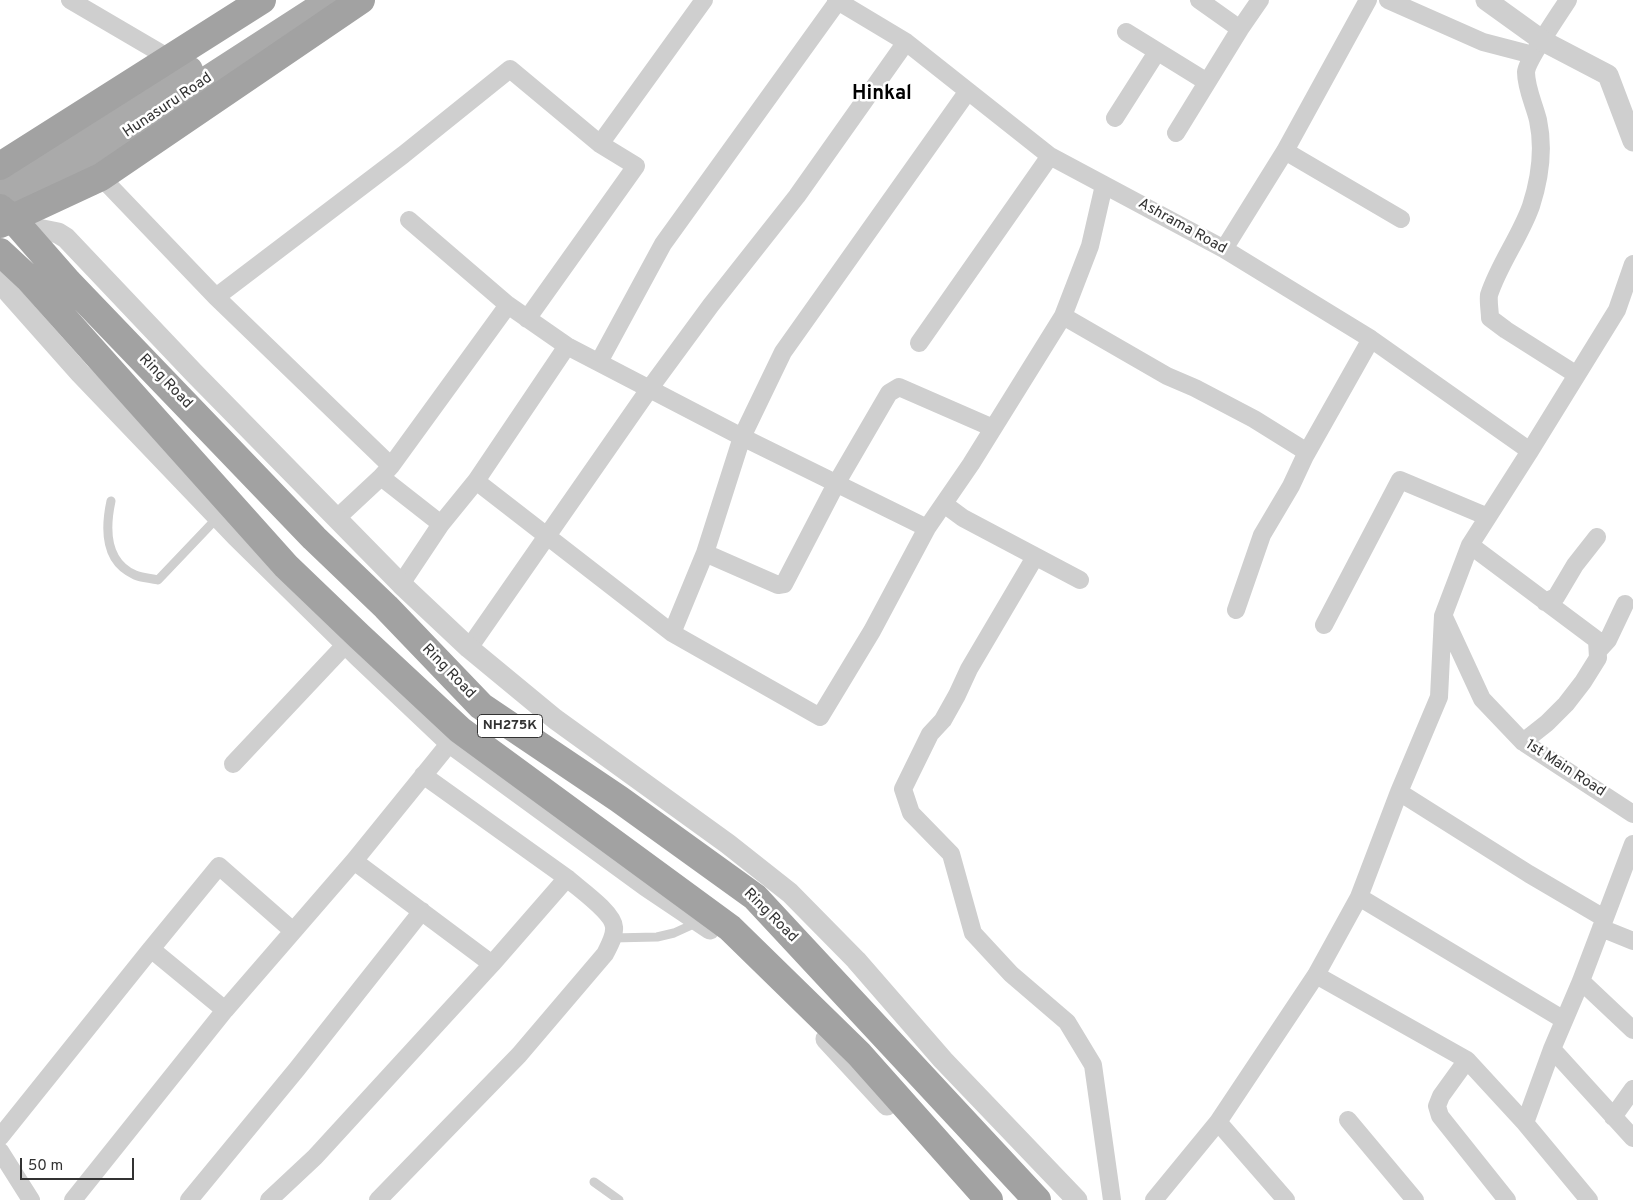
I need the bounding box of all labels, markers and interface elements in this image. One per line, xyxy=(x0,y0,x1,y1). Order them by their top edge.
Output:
street label: Hunasuru Road xyxy=(120,70,216,142)
district label: Hinkal xyxy=(852,83,912,107)
street label: Ashrama Road xyxy=(1135,195,1229,259)
street label: Ring Road xyxy=(135,351,195,413)
street label: Ring Road xyxy=(418,641,478,703)
road number: NH275K xyxy=(478,714,542,738)
street label: 1st Main Road xyxy=(1522,737,1608,801)
street label: Ring Road xyxy=(739,885,801,947)
scale bar xyxy=(22,1148,136,1180)
text: 50 m xyxy=(28,1157,63,1176)

